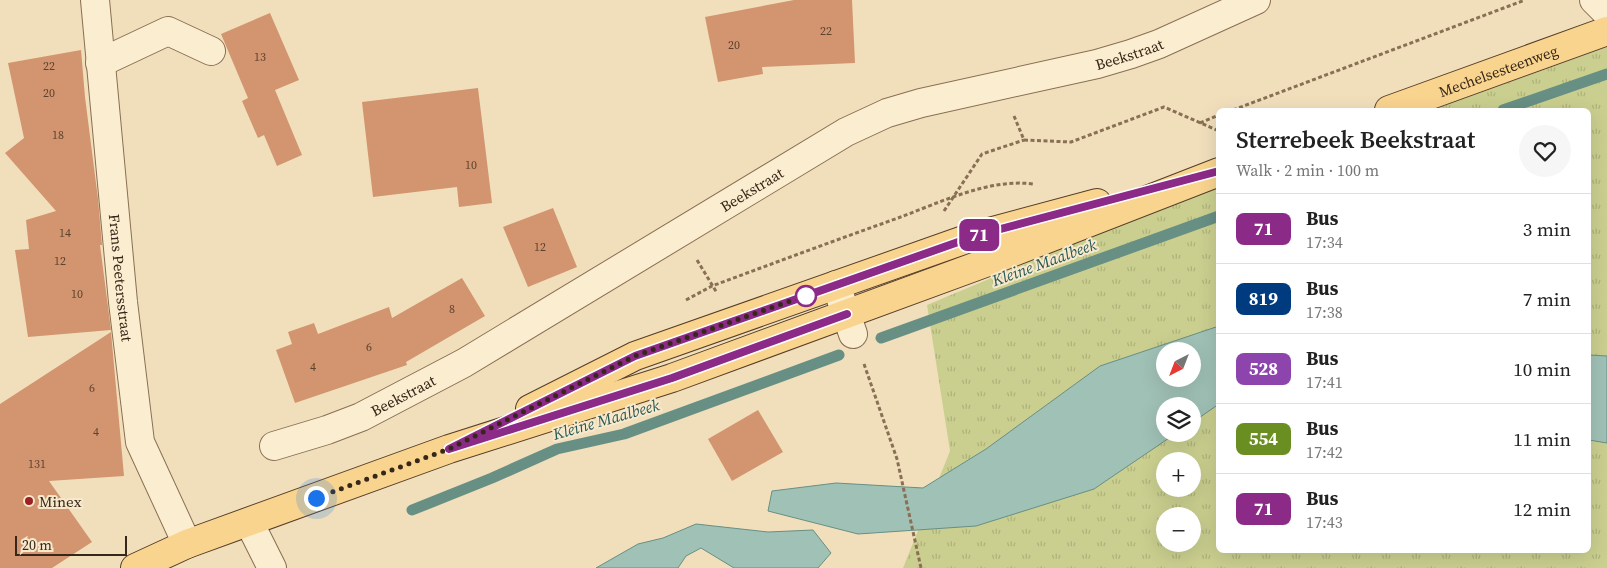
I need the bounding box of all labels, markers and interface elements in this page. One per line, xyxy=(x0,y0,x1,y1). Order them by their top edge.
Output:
house number: 22 xyxy=(820,23,832,39)
street label: Beekstraat xyxy=(1093,33,1167,75)
house number: 20 xyxy=(728,37,740,53)
street label: Mechelsesteenweg xyxy=(1436,39,1561,102)
house number: 13 xyxy=(254,49,266,65)
house number: 22 xyxy=(43,58,55,74)
house number: 20 xyxy=(43,85,55,101)
text: Sterrebeek Beekstraat xyxy=(1236,123,1475,156)
button: heart xyxy=(1519,125,1571,177)
house number: 18 xyxy=(52,127,64,143)
house number: 10 xyxy=(465,157,477,173)
text: Walk · 2 min · 100 m xyxy=(1236,159,1379,181)
street label: Beekstraat xyxy=(716,162,787,216)
text: Bus xyxy=(1306,205,1338,231)
street label: Frans Peetersstraat xyxy=(104,213,138,343)
text: 71 xyxy=(1254,216,1273,241)
text: 3 min xyxy=(1523,216,1571,242)
line badge: 71 xyxy=(956,219,1002,251)
text: 71 xyxy=(969,222,989,247)
house number: 14 xyxy=(59,225,71,241)
text: 17:34 xyxy=(1306,231,1343,253)
water label: Kleine Maalbeek xyxy=(988,233,1100,291)
house number: 12 xyxy=(534,239,546,255)
house number: 12 xyxy=(54,253,66,269)
text: Bus xyxy=(1306,275,1338,301)
unlabelled marker xyxy=(795,285,817,307)
house number: 10 xyxy=(71,286,83,302)
text: 819 xyxy=(1249,286,1278,311)
text: 7 min xyxy=(1523,286,1571,312)
house number: 8 xyxy=(449,301,455,317)
text: 17:38 xyxy=(1306,301,1343,323)
house number: 6 xyxy=(366,339,372,355)
north arrow xyxy=(1156,342,1201,388)
map controls xyxy=(1156,342,1201,552)
text: Bus xyxy=(1306,345,1338,371)
text: 528 xyxy=(1249,356,1278,381)
text: 10 min xyxy=(1513,356,1571,382)
house number: 4 xyxy=(310,359,316,375)
street label: Beekstraat xyxy=(367,369,439,421)
text: 17:41 xyxy=(1306,371,1343,393)
house number: 6 xyxy=(89,380,95,396)
water label: Kleine Maalbeek xyxy=(549,393,662,445)
button: layers xyxy=(1156,397,1201,442)
text: Bus xyxy=(1306,415,1338,441)
house number: 4 xyxy=(93,424,99,440)
text: 554 xyxy=(1249,426,1278,451)
text: 11 min xyxy=(1513,426,1571,452)
text: 17:42 xyxy=(1306,441,1343,463)
button: + xyxy=(1156,452,1201,497)
house number: 131 xyxy=(28,456,46,472)
text: Bus xyxy=(1306,485,1338,511)
your location xyxy=(304,486,329,511)
place label: Minex xyxy=(39,491,82,512)
marker: Minex xyxy=(23,495,35,507)
text: 71 xyxy=(1254,496,1273,521)
text: 12 min xyxy=(1513,496,1571,522)
button: − xyxy=(1156,507,1201,552)
text: 17:43 xyxy=(1306,511,1343,533)
scale bar xyxy=(15,533,128,556)
text: 20 m xyxy=(22,535,52,555)

